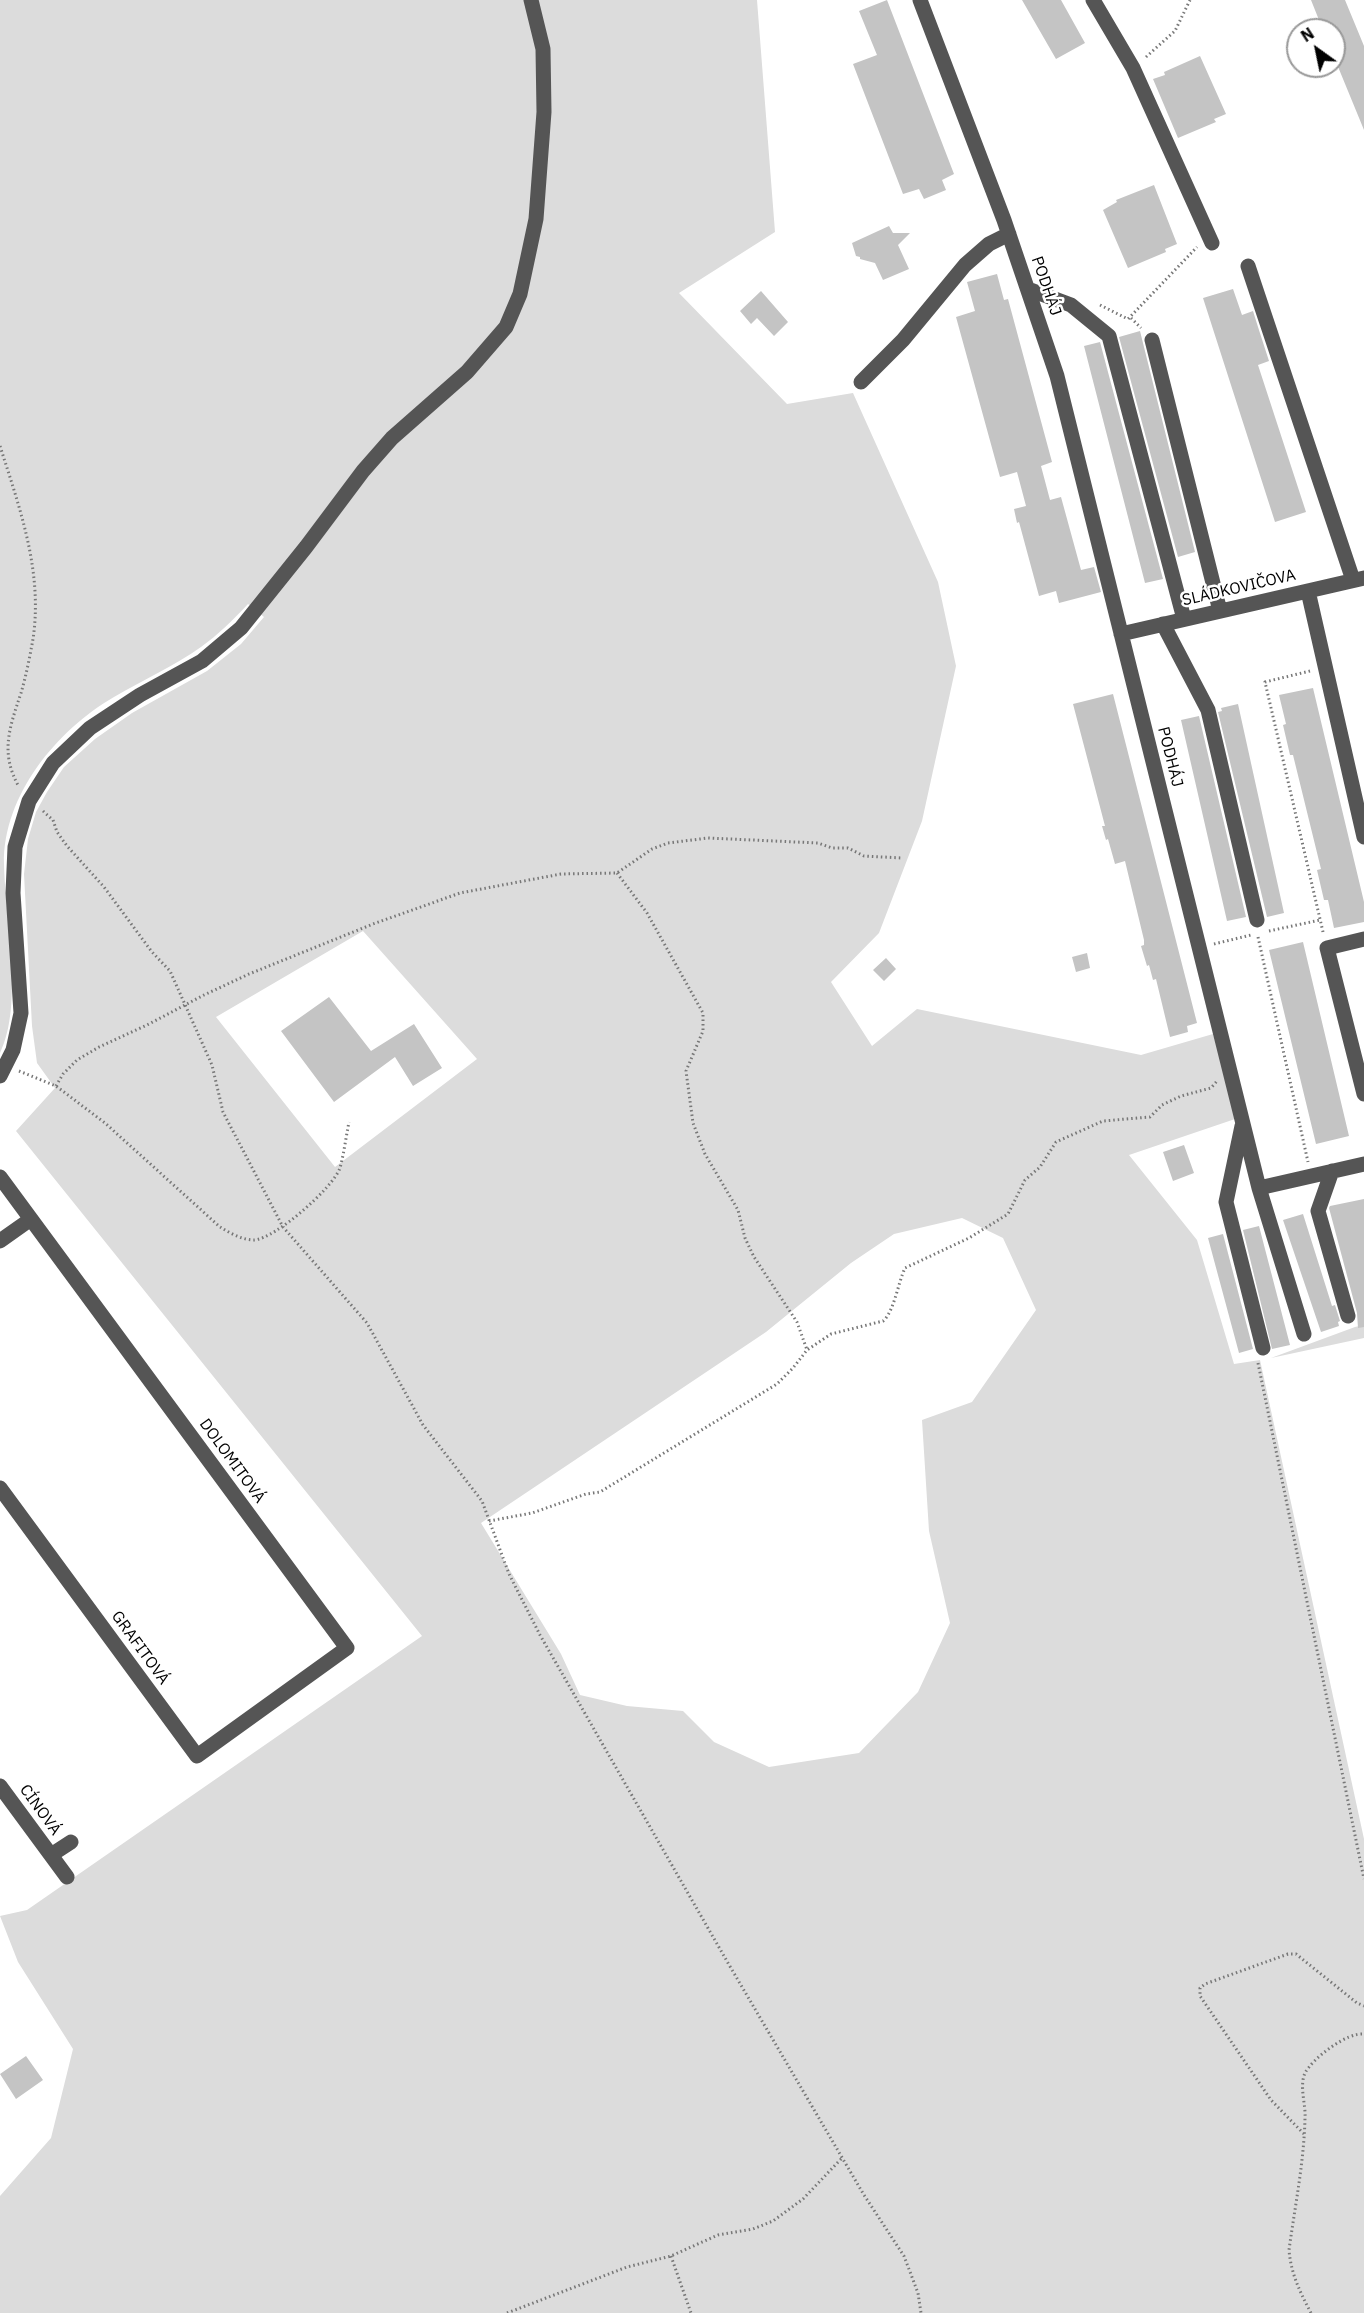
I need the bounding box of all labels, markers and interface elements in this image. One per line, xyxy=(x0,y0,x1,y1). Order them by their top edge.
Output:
north arrow xyxy=(1286,18,1346,78)
text: N xyxy=(1297,23,1318,46)
street label: PODHÁJ xyxy=(1027,254,1065,318)
street label: SLÁDKOVIČOVA xyxy=(1180,566,1298,610)
street label: PODHÁJ xyxy=(1153,725,1187,789)
street label: DOLOMITOVÁ xyxy=(195,1415,269,1507)
street label: GRAFITOVÁ xyxy=(107,1608,173,1688)
street label: CÍNOVÁ xyxy=(15,1781,65,1839)

